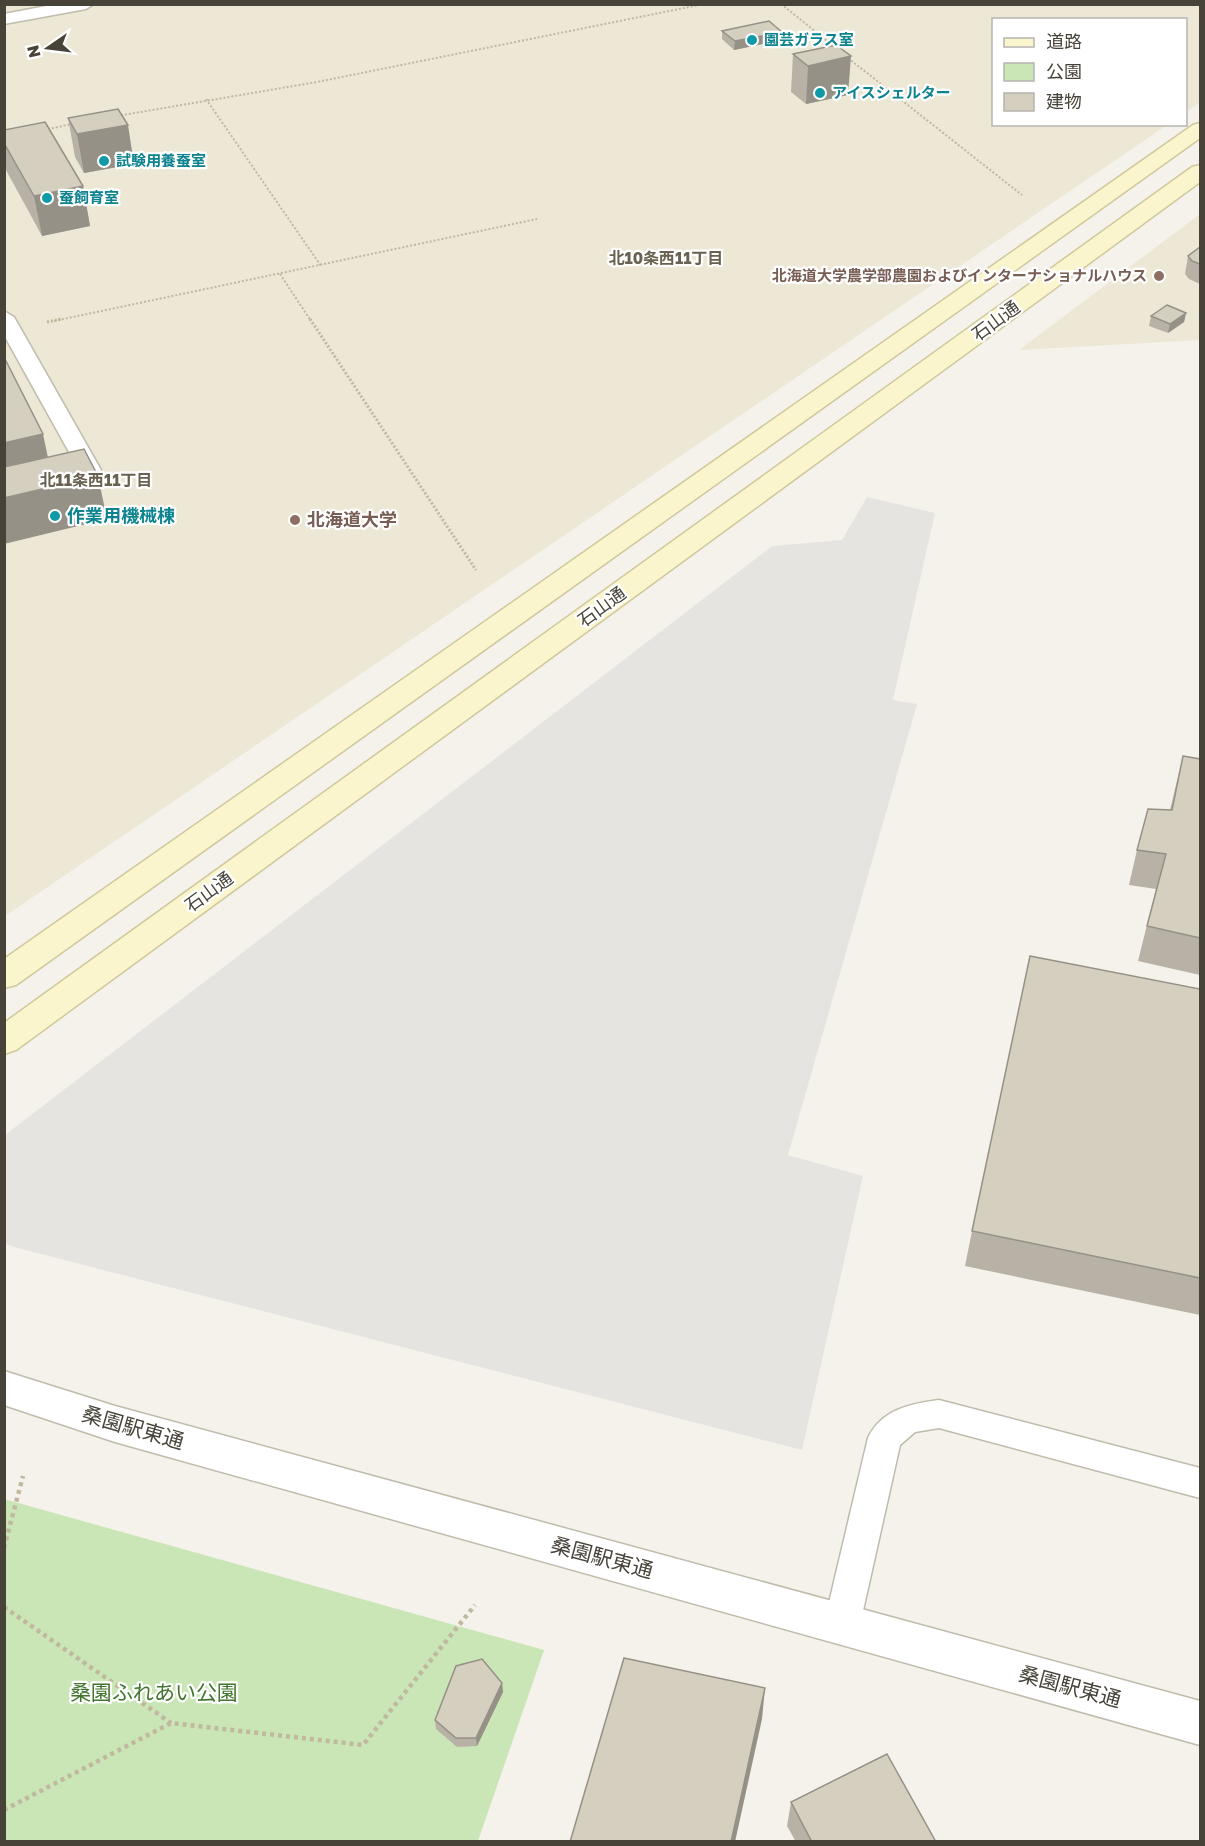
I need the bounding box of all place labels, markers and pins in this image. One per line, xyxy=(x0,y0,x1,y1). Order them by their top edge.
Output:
place label: 園芸ガラス室 xyxy=(764,30,854,48)
marker: 園芸ガラス室 xyxy=(745,33,759,47)
place label: アイスシェルター xyxy=(832,83,951,101)
marker: アイスシェルター xyxy=(813,86,827,100)
place label: 試験用養蚕室 xyxy=(116,151,206,169)
marker: 試験用養蚕室 xyxy=(97,154,111,168)
place label: 蚕飼育室 xyxy=(59,188,119,206)
marker: 蚕飼育室 xyxy=(40,191,54,205)
place label: 北海道大学農学部農園およびインターナショナルハウス xyxy=(772,266,1147,284)
marker: 北海道大学農学部農園およびインターナショナルハウス xyxy=(1152,269,1166,283)
place label: 作業用機械棟 xyxy=(67,504,175,526)
place label: 北海道大学 xyxy=(307,508,397,530)
marker: 作業用機械棟 xyxy=(48,509,62,523)
marker: 北海道大学 xyxy=(288,513,302,527)

